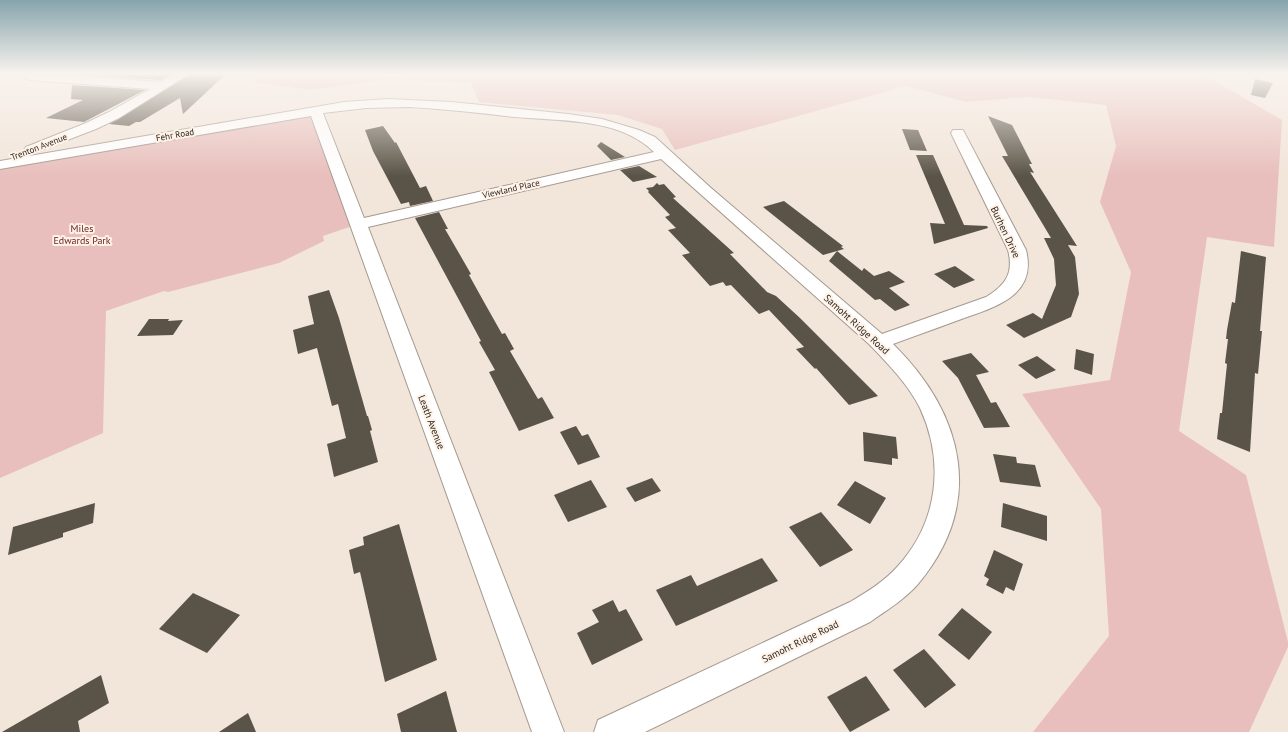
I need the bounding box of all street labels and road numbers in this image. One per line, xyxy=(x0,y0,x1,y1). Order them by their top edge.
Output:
street label: Fehr Road xyxy=(155,126,195,143)
street label: Trenton Avenue xyxy=(9,131,69,162)
street label: Viewland Place xyxy=(480,176,541,201)
street label: Burhen Drive xyxy=(988,204,1023,260)
street label: Samoht Ridge Road xyxy=(821,292,892,357)
street label: Leath Avenue xyxy=(415,393,448,451)
street label: Samoht Ridge Road xyxy=(760,617,841,666)

